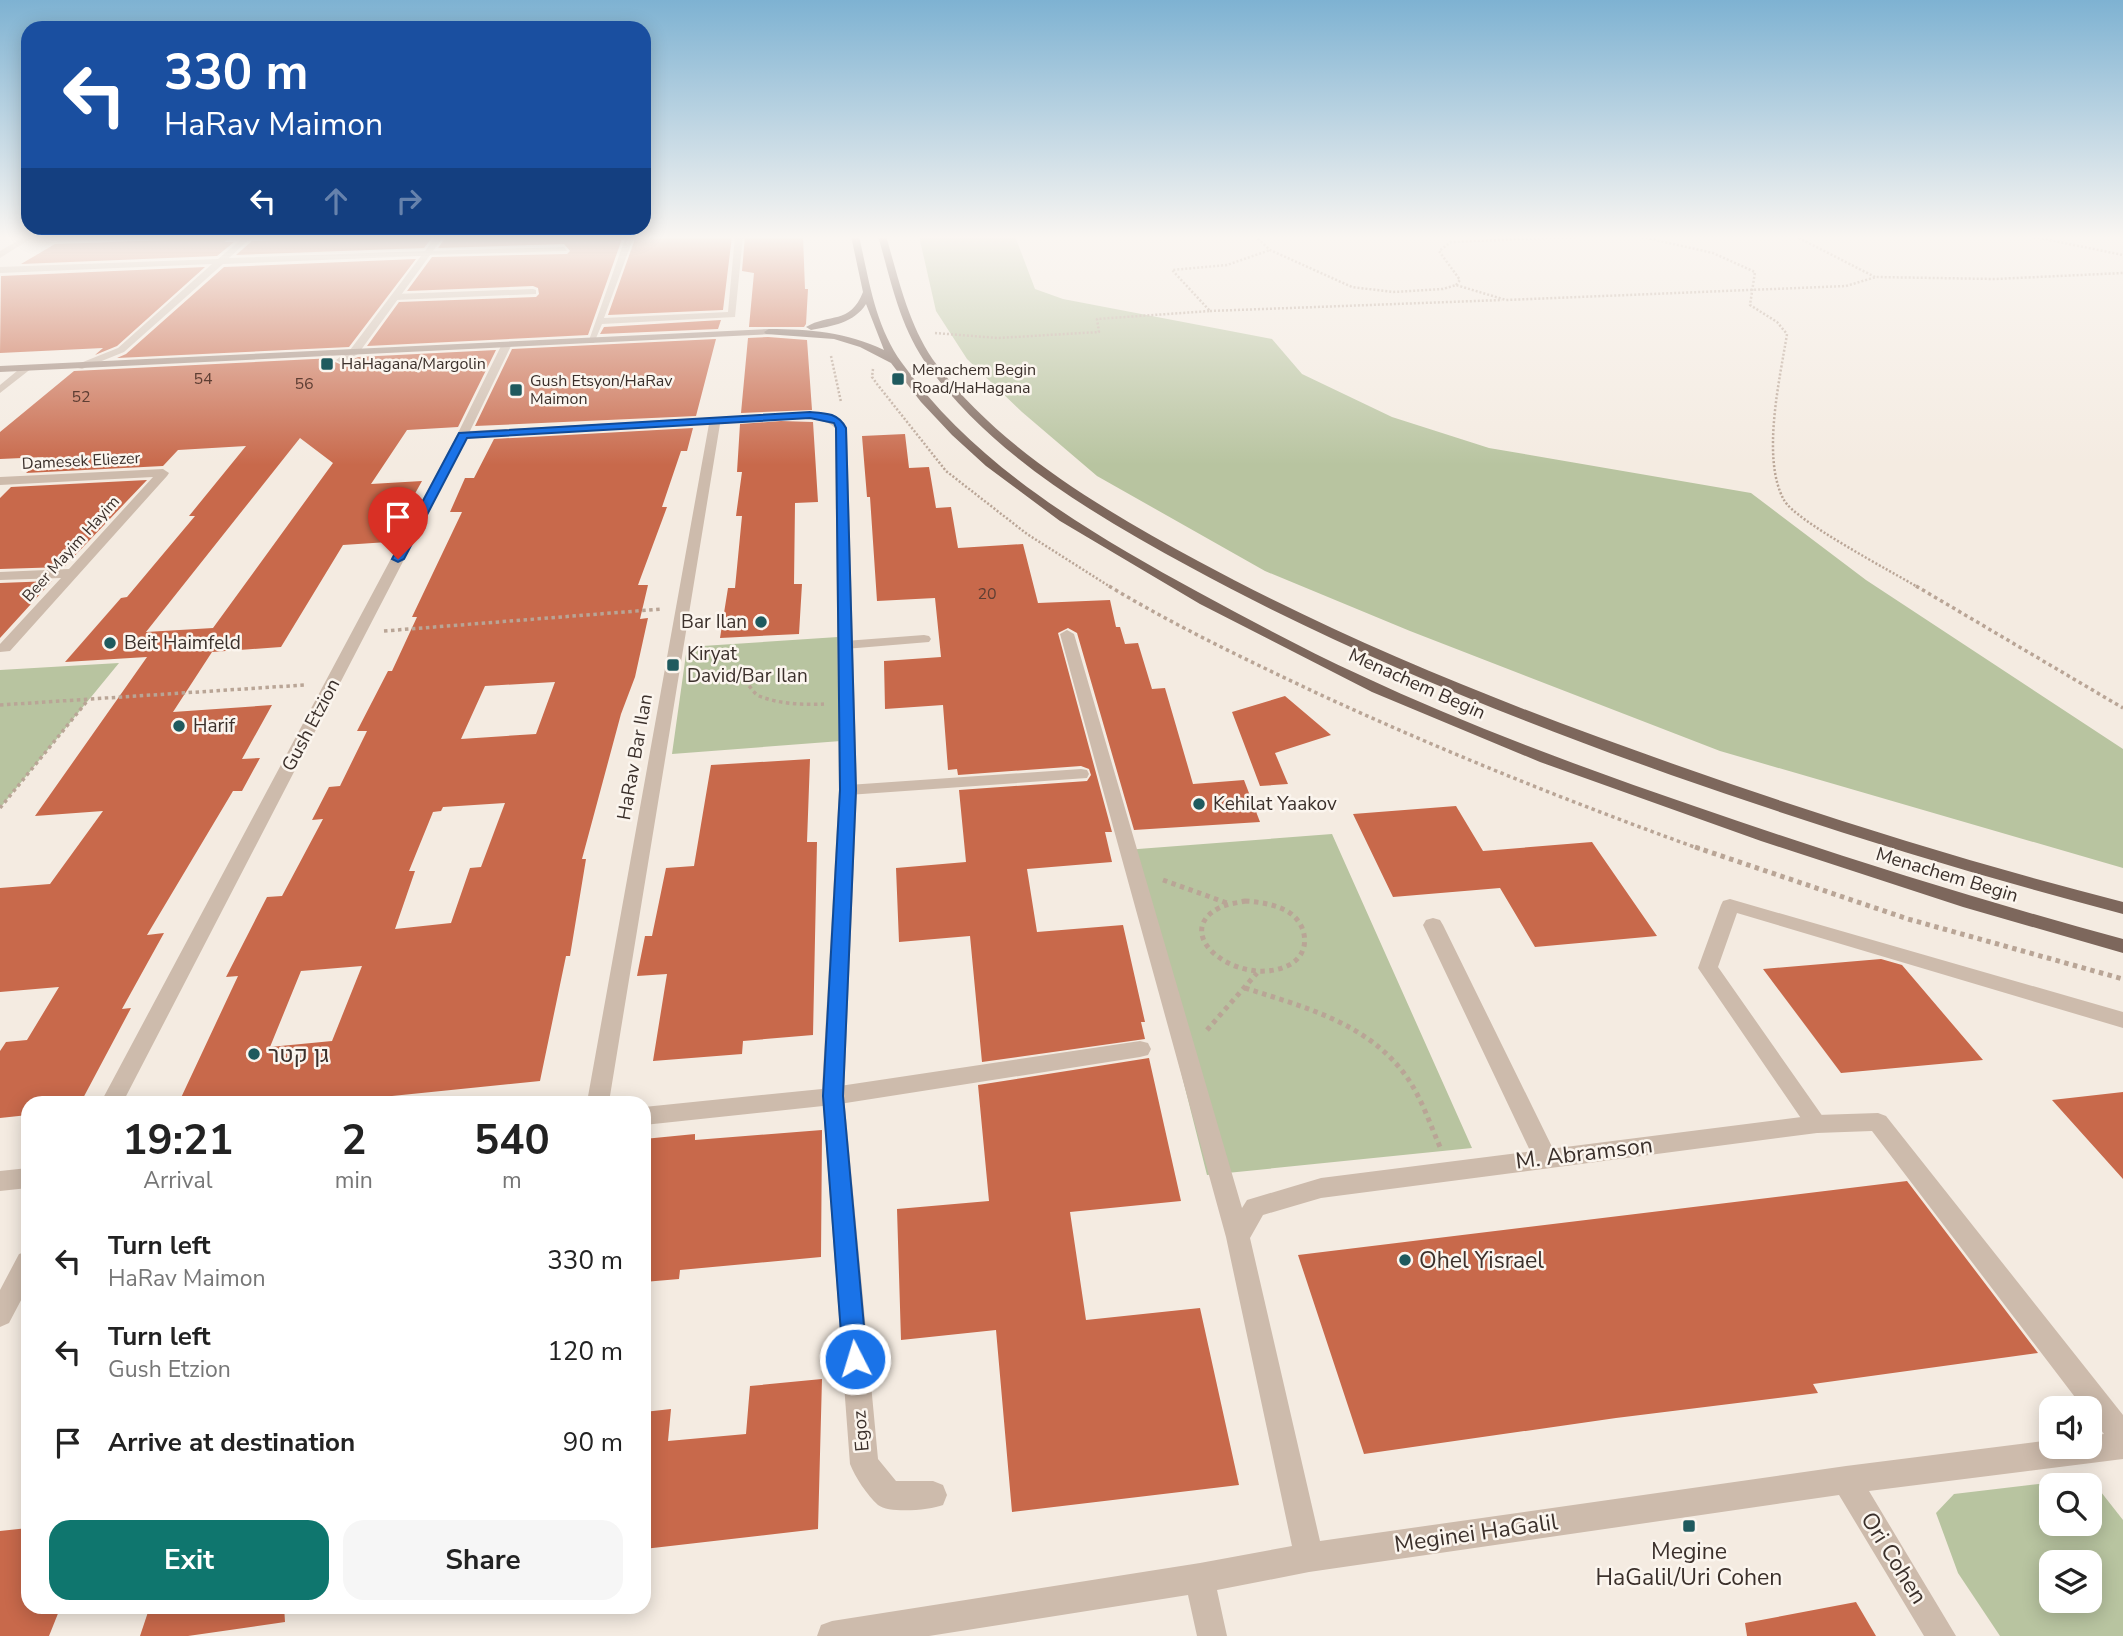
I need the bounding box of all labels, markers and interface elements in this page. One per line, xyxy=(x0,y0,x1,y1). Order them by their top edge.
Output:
text: 330 m xyxy=(164,39,308,106)
icon: left xyxy=(49,49,140,140)
text: HaRav Maimon xyxy=(164,103,383,146)
icon: left xyxy=(244,182,282,220)
icon: ahead xyxy=(317,182,355,220)
icon: right xyxy=(390,182,428,220)
place label: HaHagana/Margolin xyxy=(341,353,486,375)
marker: HaHagana/Margolin xyxy=(319,356,335,372)
place label: Menachem Begin Road/HaHagana xyxy=(912,359,1036,399)
house number: 54 xyxy=(193,368,213,390)
place label: Gush Etsyon/HaRav Maimon xyxy=(530,370,673,410)
marker: Menachem Begin Road/HaHagana xyxy=(890,371,906,387)
house number: 56 xyxy=(294,373,314,395)
marker: Gush Etsyon/HaRav Maimon xyxy=(508,382,524,398)
house number: 52 xyxy=(71,386,91,408)
street label: Damesek Eliezer xyxy=(21,447,141,475)
pin xyxy=(368,487,428,559)
street label: Beer Mayim Hayim xyxy=(17,491,125,607)
icon: arrive xyxy=(379,498,417,536)
house number: 20 xyxy=(977,583,997,605)
place label: Bar Ilan xyxy=(681,609,747,635)
marker: Bar Ilan xyxy=(753,614,769,630)
place label: Beit Haimfeld xyxy=(124,630,241,656)
marker: Beit Haimfeld xyxy=(102,635,118,651)
place label: Kiryat David/Bar Ilan xyxy=(687,641,808,689)
street label: Menachem Begin xyxy=(1344,642,1490,726)
marker: Kiryat David/Bar Ilan xyxy=(665,657,681,673)
street label: Gush Etzion xyxy=(276,674,346,776)
street label: HaRav Bar Ilan xyxy=(611,692,659,822)
place label: Harif xyxy=(193,713,236,739)
marker: Harif xyxy=(171,718,187,734)
place label: Kehilat Yaakov xyxy=(1213,791,1337,817)
marker: Kehilat Yaakov xyxy=(1191,796,1207,812)
street label: Menachem Begin xyxy=(1873,841,2021,909)
place label: גן קטר xyxy=(268,1039,329,1070)
marker: גן קטר xyxy=(246,1046,262,1062)
text: 19:21 xyxy=(122,1112,233,1169)
text: 2 xyxy=(341,1112,366,1169)
text: 540 xyxy=(474,1112,550,1169)
street label: M. Abramson xyxy=(1514,1129,1654,1177)
text: Arrival xyxy=(143,1165,212,1196)
text: min xyxy=(335,1165,373,1196)
text: m xyxy=(502,1165,522,1196)
text: Turn left xyxy=(108,1228,211,1263)
icon: left xyxy=(49,1242,87,1280)
text: 330 m xyxy=(547,1243,623,1278)
place label: Ohel Yisrael xyxy=(1419,1245,1544,1276)
marker: Ohel Yisrael xyxy=(1397,1252,1413,1268)
text: HaRav Maimon xyxy=(108,1263,266,1294)
text: Turn left xyxy=(108,1319,211,1354)
position arrow xyxy=(818,1322,892,1396)
icon: left xyxy=(49,1333,87,1371)
text: 120 m xyxy=(547,1334,623,1369)
text: Gush Etzion xyxy=(108,1354,231,1385)
map controls xyxy=(2039,1396,2102,1613)
button: sound xyxy=(2039,1396,2102,1459)
street label: Egoz xyxy=(846,1409,876,1453)
icon: arrive xyxy=(49,1424,87,1462)
text: Arrive at destination xyxy=(108,1425,355,1460)
text: 90 m xyxy=(563,1425,623,1460)
button: search xyxy=(2039,1473,2102,1536)
street label: Meginei HaGalil xyxy=(1392,1506,1560,1560)
street label: Ori Cohen xyxy=(1854,1506,1934,1610)
marker: Megine HaGalil/Uri Cohen xyxy=(1681,1518,1697,1534)
button: Exit xyxy=(49,1520,329,1600)
button: Share xyxy=(343,1520,623,1600)
place label: Megine HaGalil/Uri Cohen xyxy=(1596,1536,1782,1593)
button: layers xyxy=(2039,1550,2102,1613)

